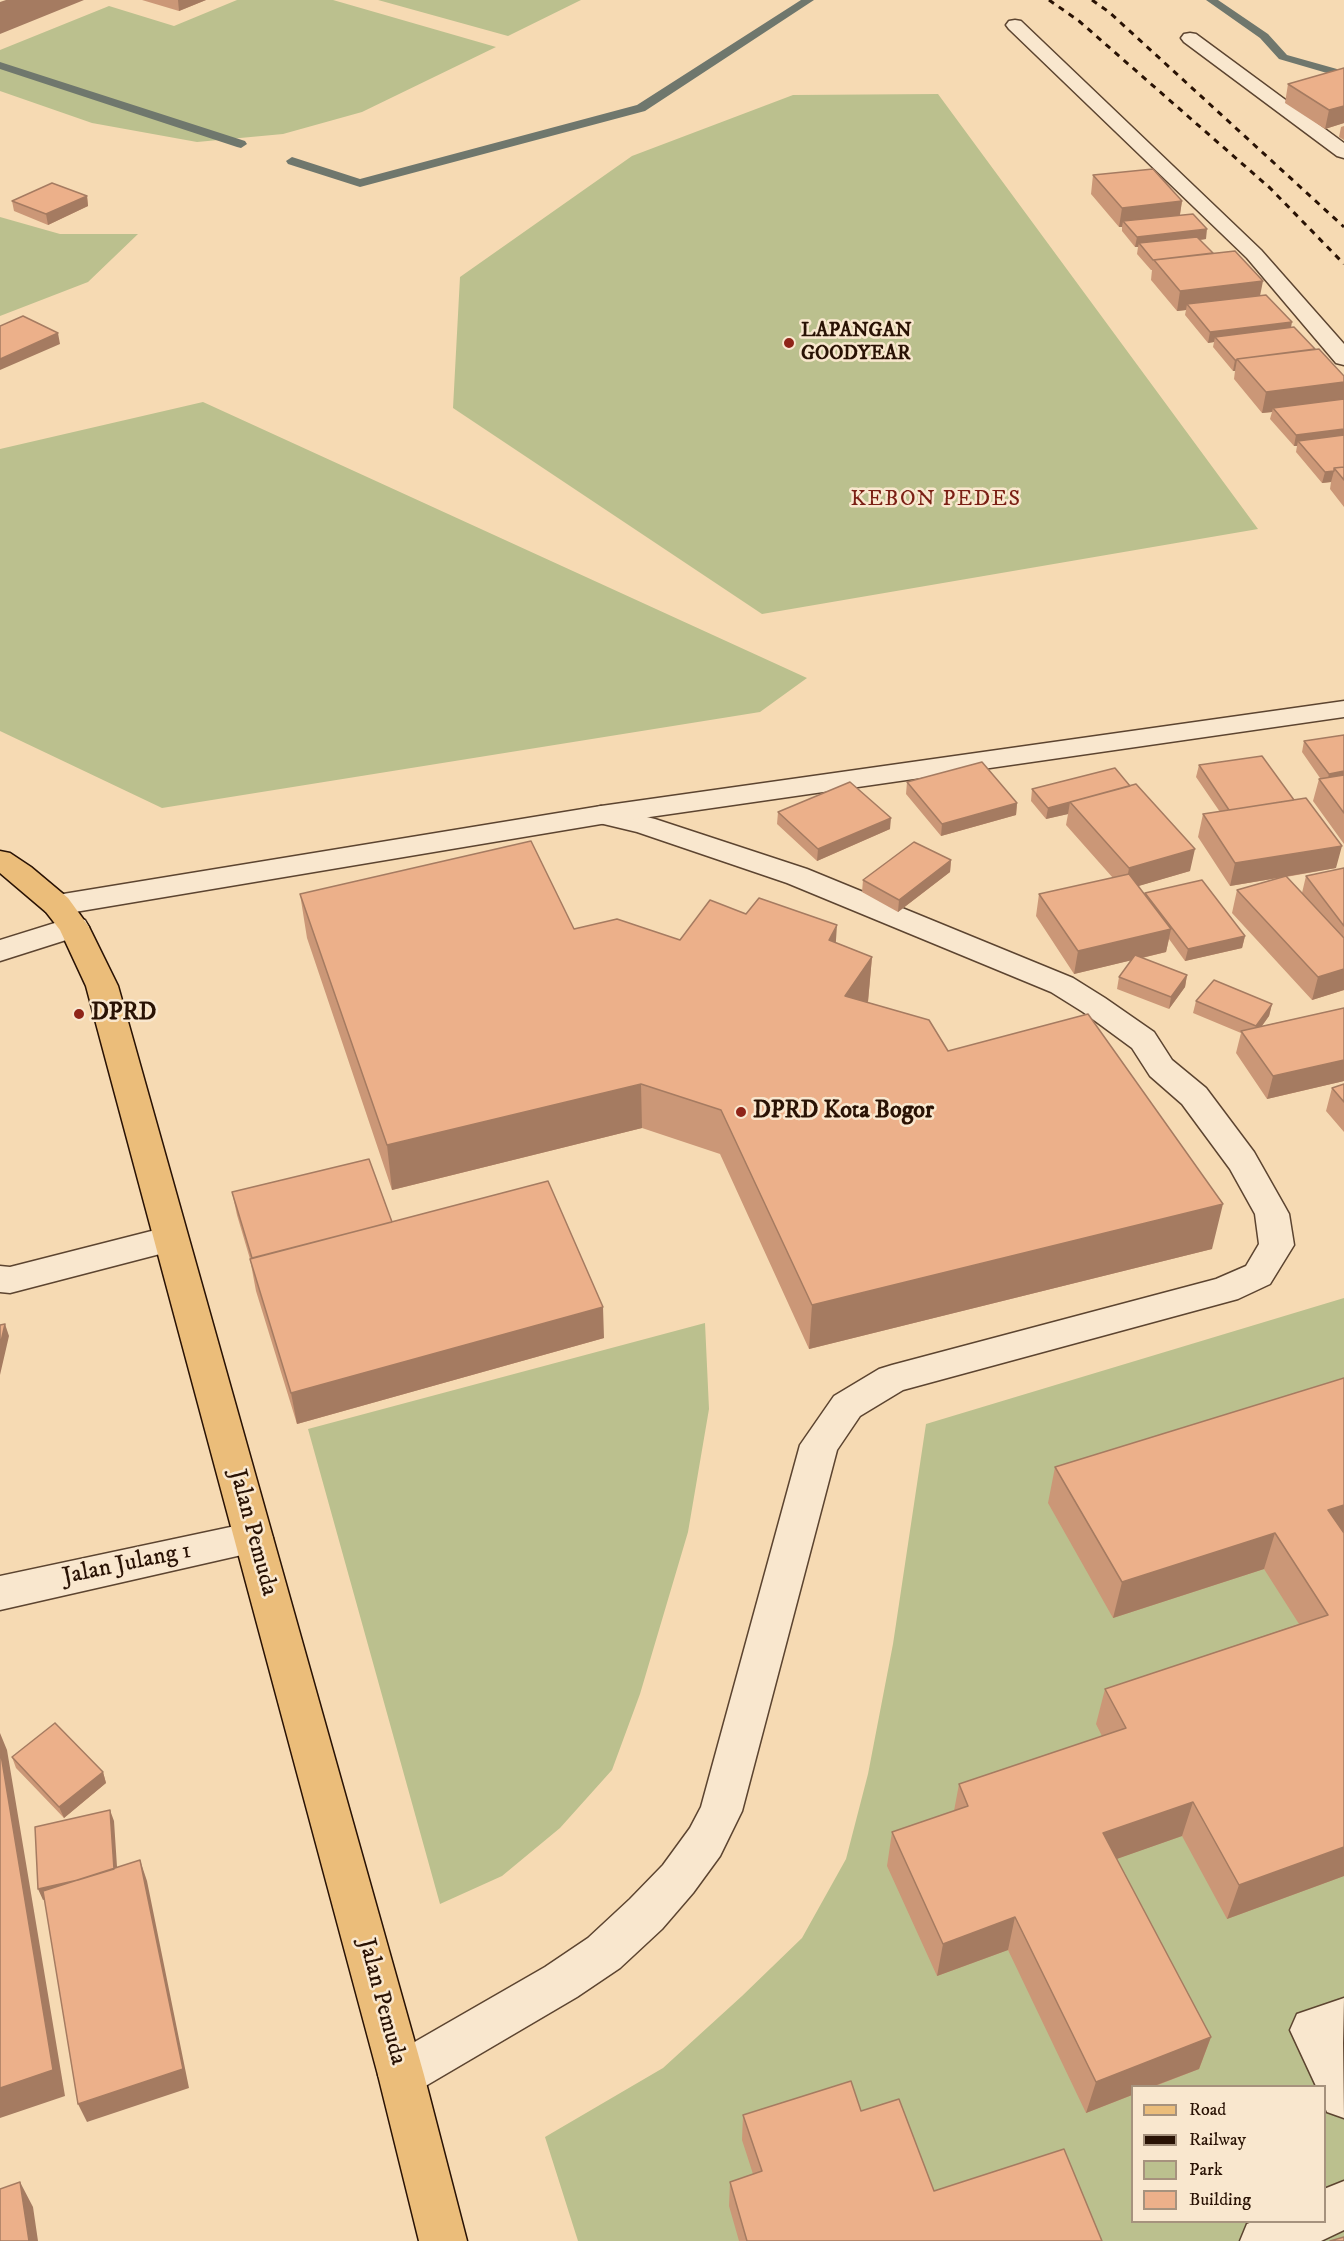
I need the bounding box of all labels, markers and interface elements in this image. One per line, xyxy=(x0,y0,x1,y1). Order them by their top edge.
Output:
place label: LAPANGAN GOODYEAR xyxy=(801,320,912,367)
marker: LAPANGAN GOODYEAR xyxy=(782,336,796,350)
district label: KEBON PEDES xyxy=(850,487,1022,513)
place label: DPRD xyxy=(91,1000,156,1028)
marker: DPRD xyxy=(72,1007,86,1021)
place label: DPRD Kota Bogor xyxy=(753,1098,934,1126)
marker: DPRD Kota Bogor xyxy=(734,1105,748,1119)
street label: Jalan Pemuda xyxy=(221,1467,283,1599)
street label: Jalan Julang 1 xyxy=(60,1537,194,1593)
street label: Jalan Pemuda xyxy=(350,1936,412,2068)
legend xyxy=(1131,2085,1326,2223)
text: Road xyxy=(1189,2099,1226,2121)
text: Railway xyxy=(1189,2129,1246,2151)
text: Park xyxy=(1189,2159,1223,2181)
text: Building xyxy=(1189,2189,1251,2211)

